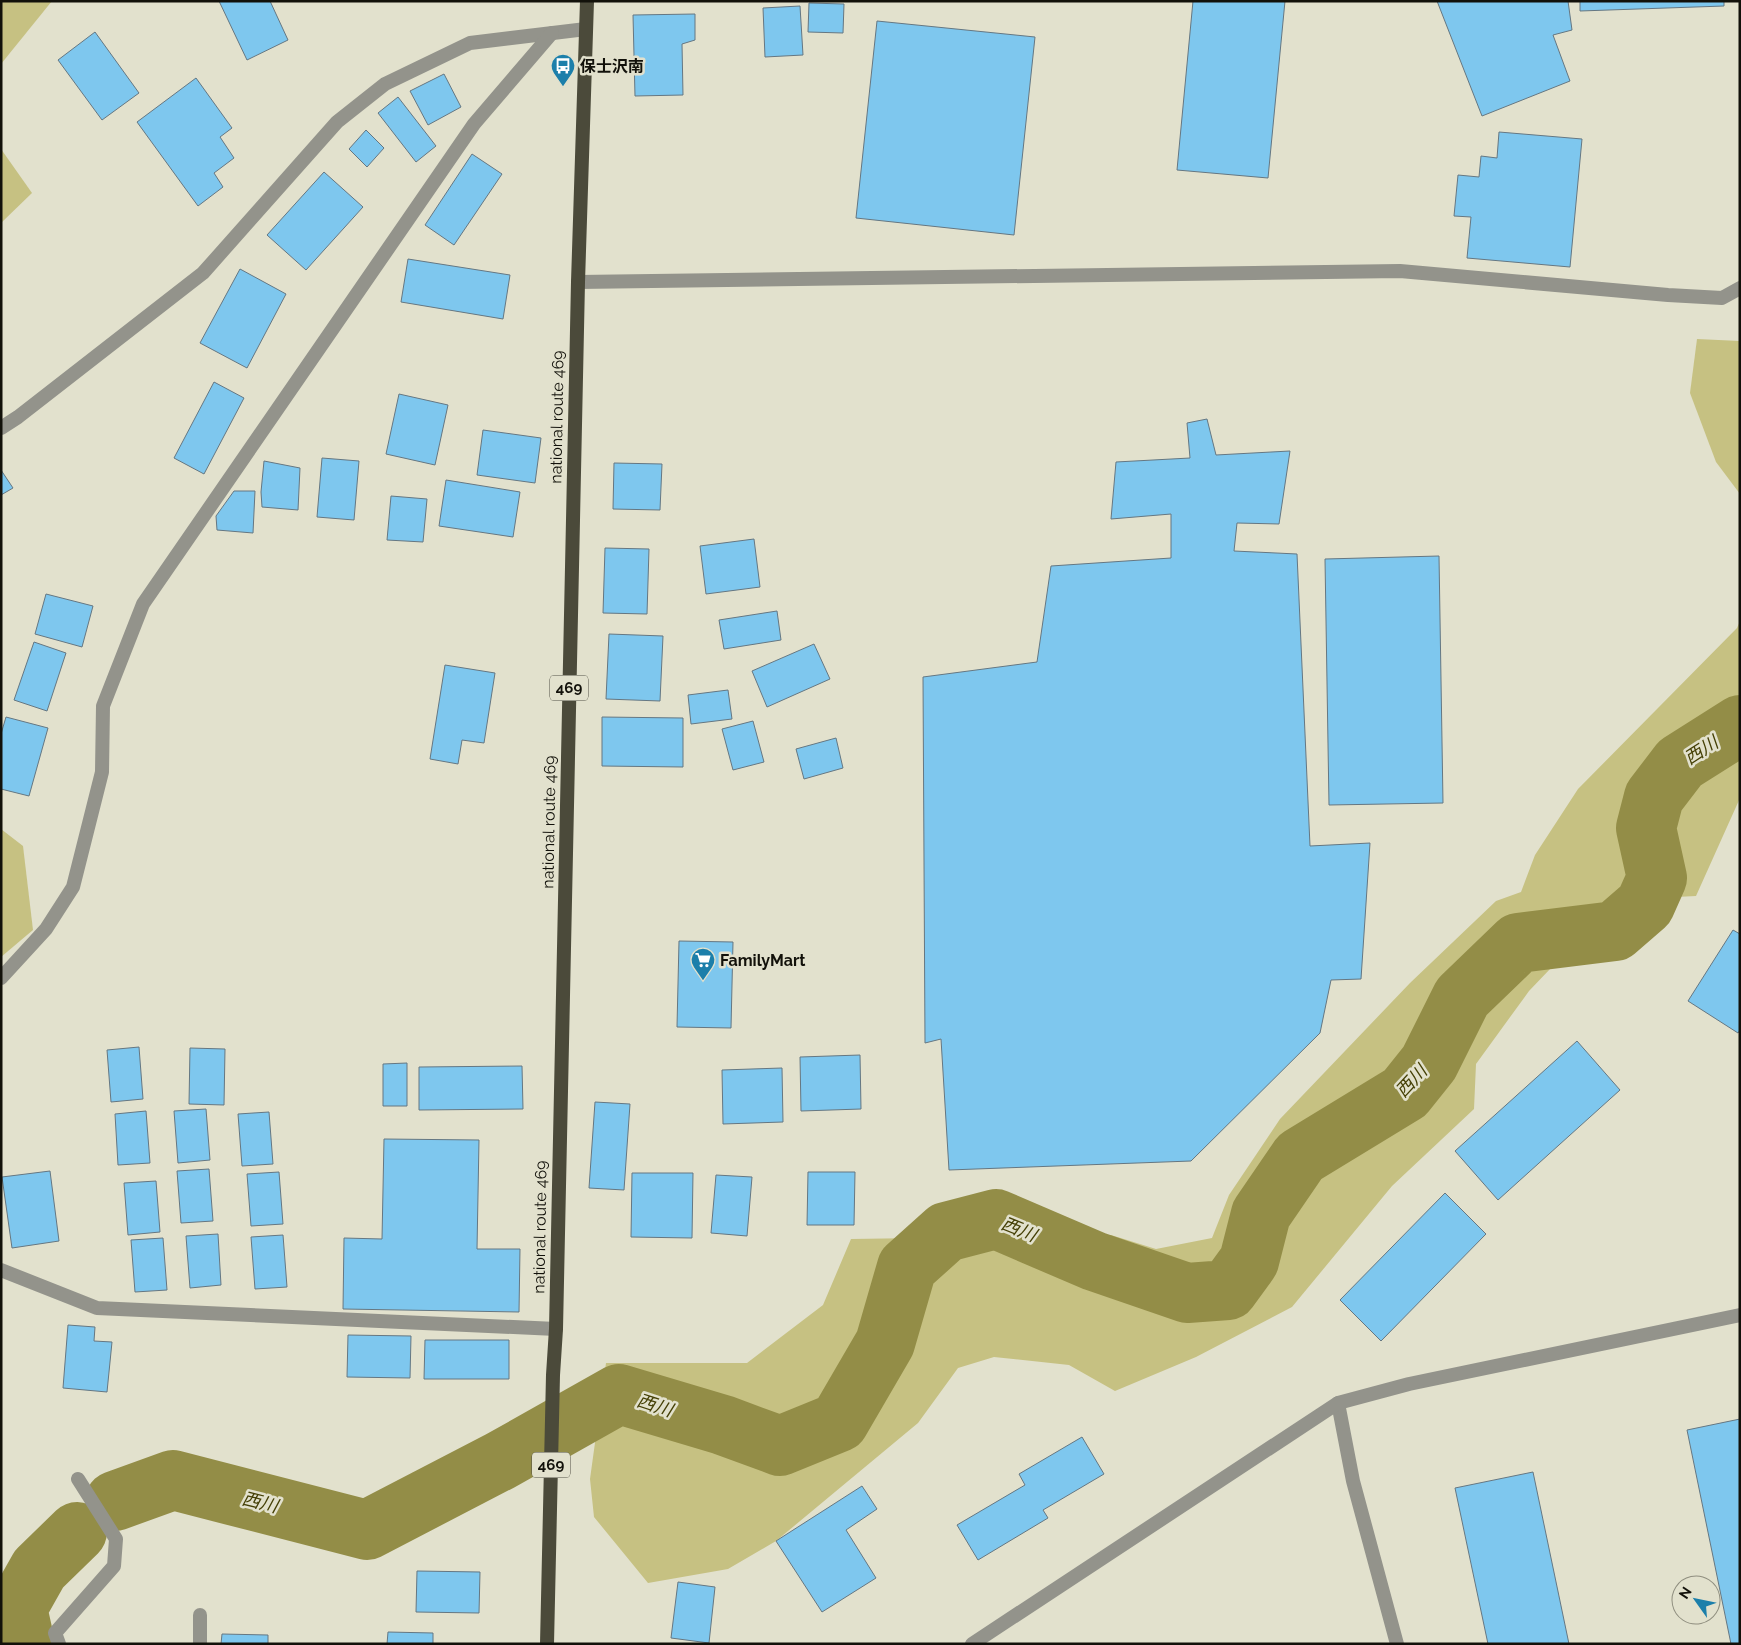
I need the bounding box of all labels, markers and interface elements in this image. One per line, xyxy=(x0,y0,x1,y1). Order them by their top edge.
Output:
bus stop icon: 保士沢南 xyxy=(550,53,576,87)
place label: 保士沢南 xyxy=(580,57,644,76)
street label: national route 469 xyxy=(546,350,568,484)
road number: 469 xyxy=(550,676,588,700)
water label: 西川 xyxy=(1680,730,1723,769)
street label: national route 469 xyxy=(538,755,560,889)
supermarket icon: FamilyMart xyxy=(690,947,716,981)
place label: FamilyMart xyxy=(720,951,805,970)
water label: 西川 xyxy=(1391,1059,1432,1101)
street label: national route 469 xyxy=(529,1160,551,1294)
water label: 西川 xyxy=(998,1213,1041,1246)
water label: 西川 xyxy=(635,1389,677,1421)
road number: 469 xyxy=(532,1452,570,1478)
water label: 西川 xyxy=(240,1487,282,1517)
north arrow xyxy=(1671,1575,1721,1625)
text: N xyxy=(1675,1584,1695,1602)

